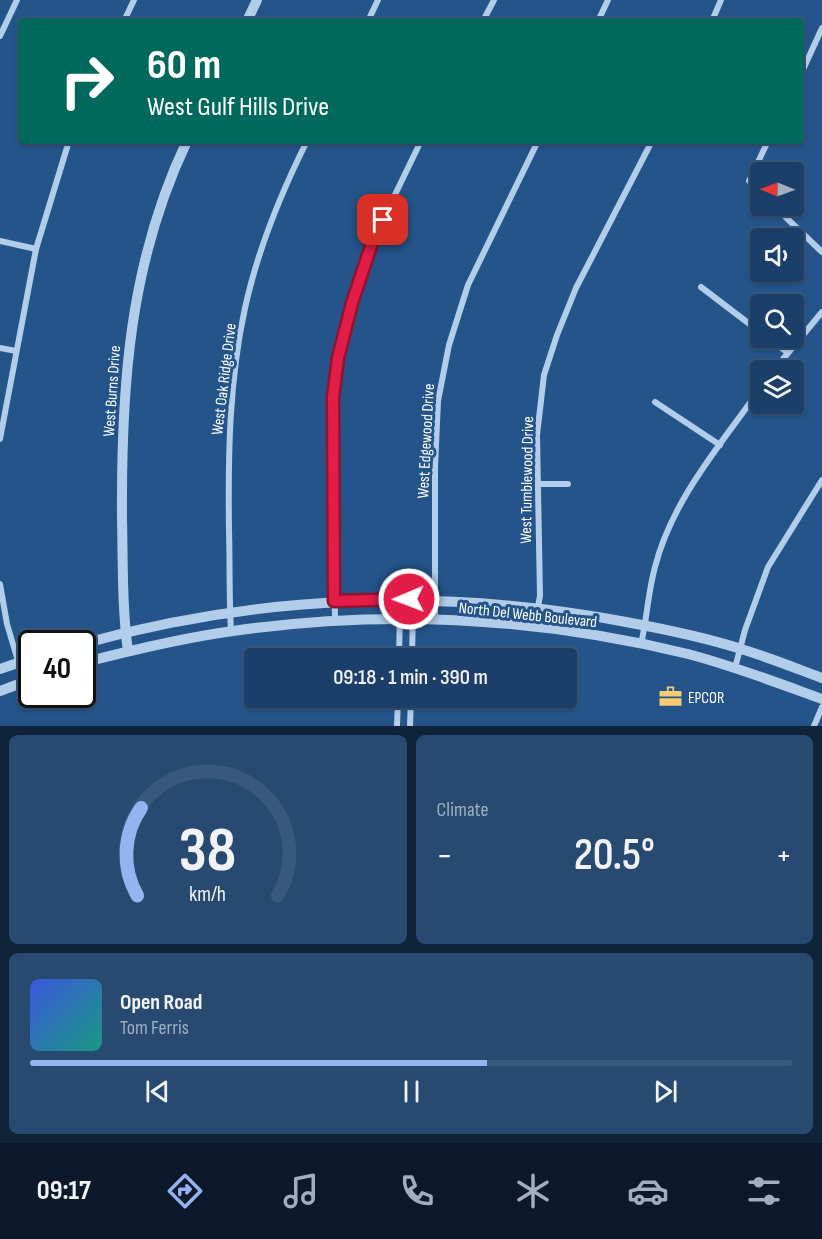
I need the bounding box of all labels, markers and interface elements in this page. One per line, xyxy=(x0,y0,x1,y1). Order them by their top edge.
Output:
text: 60 m xyxy=(147,40,221,91)
icon: right xyxy=(48,42,126,120)
text: West Gulf Hills Drive xyxy=(147,91,329,123)
north arrow xyxy=(750,162,804,216)
map controls xyxy=(750,162,804,414)
pin xyxy=(357,194,408,245)
icon: arrive xyxy=(366,203,399,236)
button: sound xyxy=(750,228,804,282)
button: search xyxy=(750,294,804,348)
street label: West Oak Ridge Drive xyxy=(208,322,241,436)
street label: West Burns Drive xyxy=(100,345,125,437)
button: layers xyxy=(750,360,804,414)
street label: West Edgewood Drive xyxy=(414,383,439,499)
street label: West Tumblewood Drive xyxy=(517,416,538,544)
position arrow xyxy=(377,567,441,631)
street label: North Del Webb Boulevard xyxy=(458,599,598,632)
speed limit sign: 40 xyxy=(18,630,96,708)
text: 09:18 · 1 min · 390 m xyxy=(333,664,488,691)
office icon: EPCOR xyxy=(657,684,683,710)
place label: EPCOR xyxy=(688,689,724,708)
text: Climate xyxy=(437,798,489,822)
text: 38 xyxy=(179,814,236,889)
text: 20.5° xyxy=(574,828,655,883)
text: − xyxy=(437,836,453,876)
text: + xyxy=(776,836,792,876)
text: km/h xyxy=(189,883,226,908)
text: Open Road xyxy=(120,989,202,1016)
text: Tom Ferris xyxy=(120,1016,189,1040)
icon: previous xyxy=(141,1075,174,1108)
icon: pause xyxy=(395,1075,428,1108)
icon: next xyxy=(649,1075,682,1108)
icon: directions xyxy=(164,1170,206,1212)
icon: music xyxy=(280,1170,322,1212)
icon: phone xyxy=(396,1170,438,1212)
icon: climate xyxy=(512,1170,554,1212)
icon: car xyxy=(627,1170,669,1212)
icon: filters xyxy=(743,1170,785,1212)
text: 09:17 xyxy=(37,1175,91,1207)

